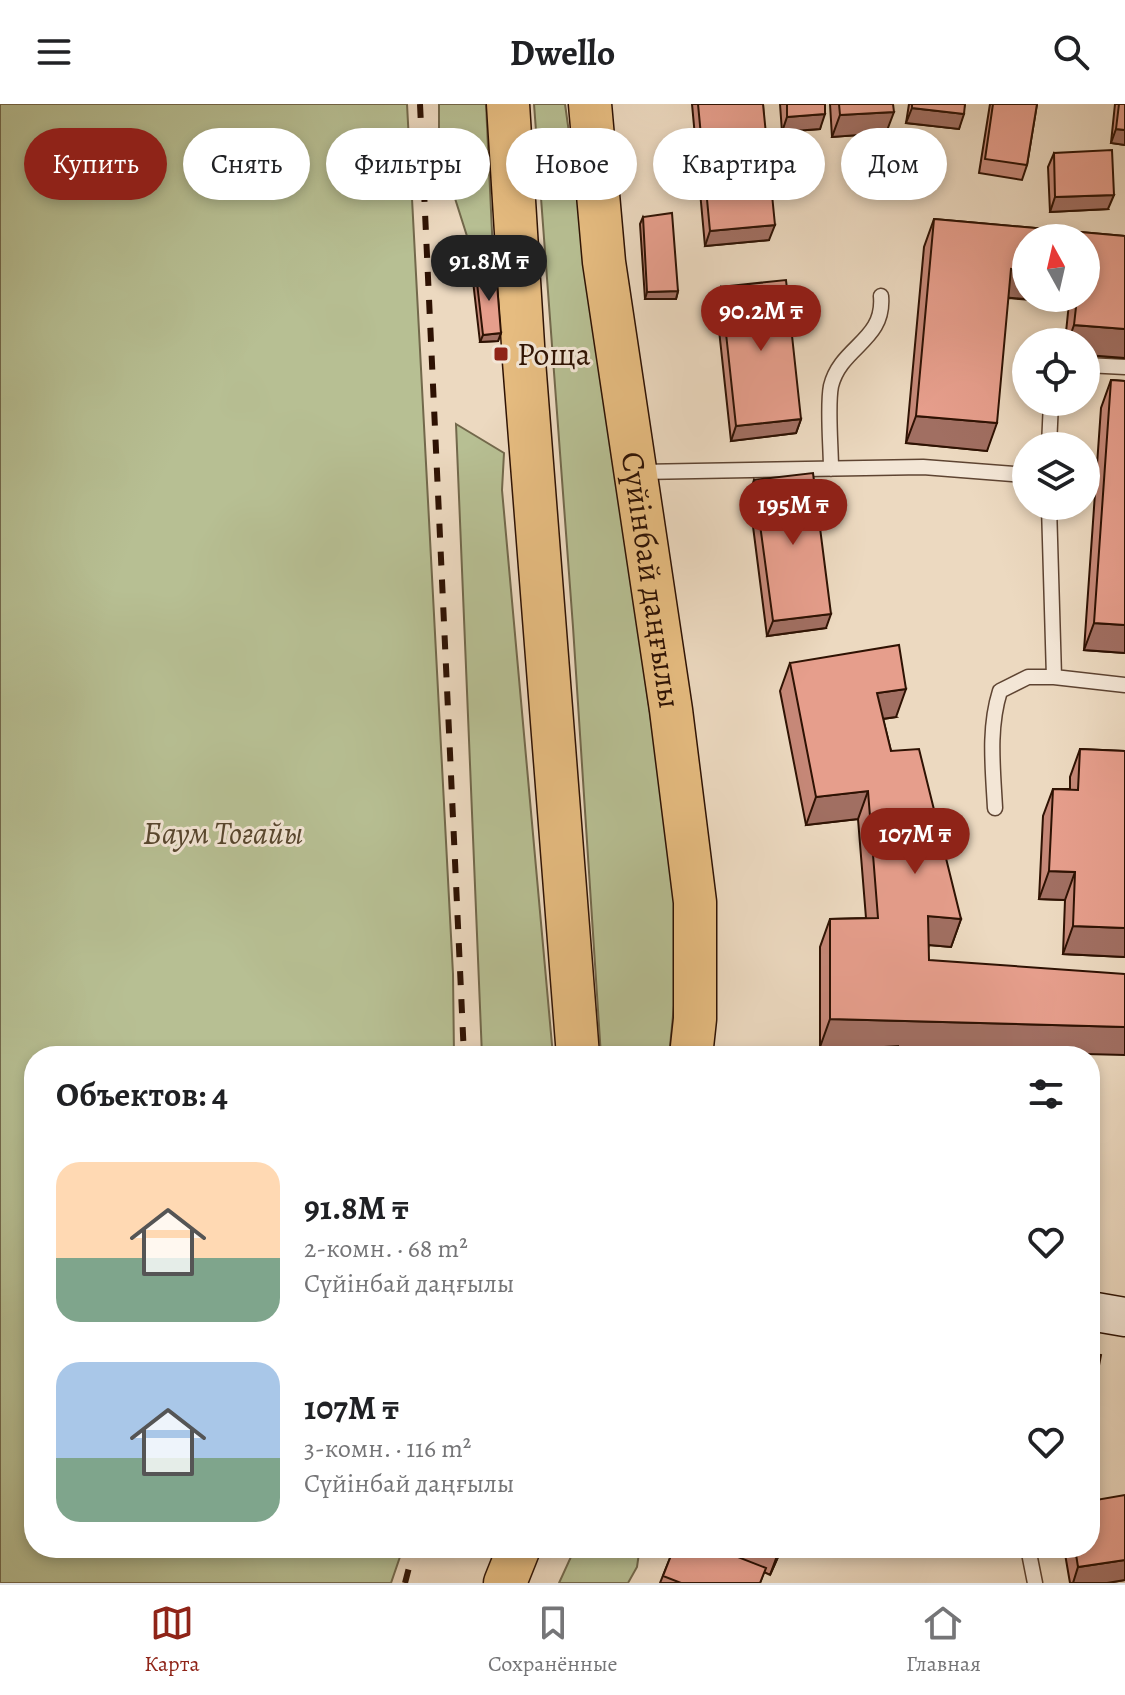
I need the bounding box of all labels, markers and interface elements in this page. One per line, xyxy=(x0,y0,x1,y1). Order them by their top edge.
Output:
text: Dwello xyxy=(510,28,615,77)
icon: menu xyxy=(32,30,76,74)
icon: search xyxy=(1049,30,1093,74)
chip: Купить xyxy=(24,128,167,200)
chip: Снять xyxy=(183,128,310,200)
chip: Фильтры xyxy=(326,128,490,200)
chip: Новое xyxy=(506,128,637,200)
chip: Квартира xyxy=(653,128,825,200)
chip: Дом xyxy=(841,128,947,200)
north arrow xyxy=(1012,224,1100,312)
map controls xyxy=(1012,224,1100,520)
pin: 91.8M ₸ xyxy=(415,235,563,303)
text: 91.8M ₸ xyxy=(449,243,529,278)
pin: 90.2M ₸ xyxy=(687,285,835,353)
text: 90.2M ₸ xyxy=(719,293,803,328)
button: locate xyxy=(1012,328,1100,416)
place label: Роща xyxy=(517,332,591,376)
marker: Роща xyxy=(492,345,510,363)
button: layers xyxy=(1012,432,1100,520)
street label: Сүйінбай даңғылы xyxy=(611,449,692,711)
pin: 195M ₸ xyxy=(728,479,858,547)
text: 195M ₸ xyxy=(757,487,829,522)
pin: 107M ₸ xyxy=(850,808,980,876)
park label: Баум Тоғайы xyxy=(143,811,303,855)
text: 107M ₸ xyxy=(879,816,951,851)
text: Объектов: 4 xyxy=(56,1071,228,1118)
icon: filters xyxy=(1024,1072,1068,1116)
text: 91.8M ₸ xyxy=(304,1184,409,1231)
icon: home xyxy=(120,1194,216,1290)
icon: heart xyxy=(1024,1220,1068,1264)
text: 2-комн. · 68 m² xyxy=(304,1231,468,1266)
text: Сүйінбай даңғылы xyxy=(304,1266,514,1301)
text: 107M ₸ xyxy=(304,1384,399,1431)
icon: home xyxy=(120,1394,216,1490)
icon: heart xyxy=(1024,1420,1068,1464)
text: 3-комн. · 116 m² xyxy=(304,1431,471,1466)
text: Сүйінбай даңғылы xyxy=(304,1466,514,1501)
tab: Карта xyxy=(144,1601,200,1679)
tab: Сохранённые xyxy=(488,1601,618,1679)
tab: Главная xyxy=(906,1601,981,1679)

